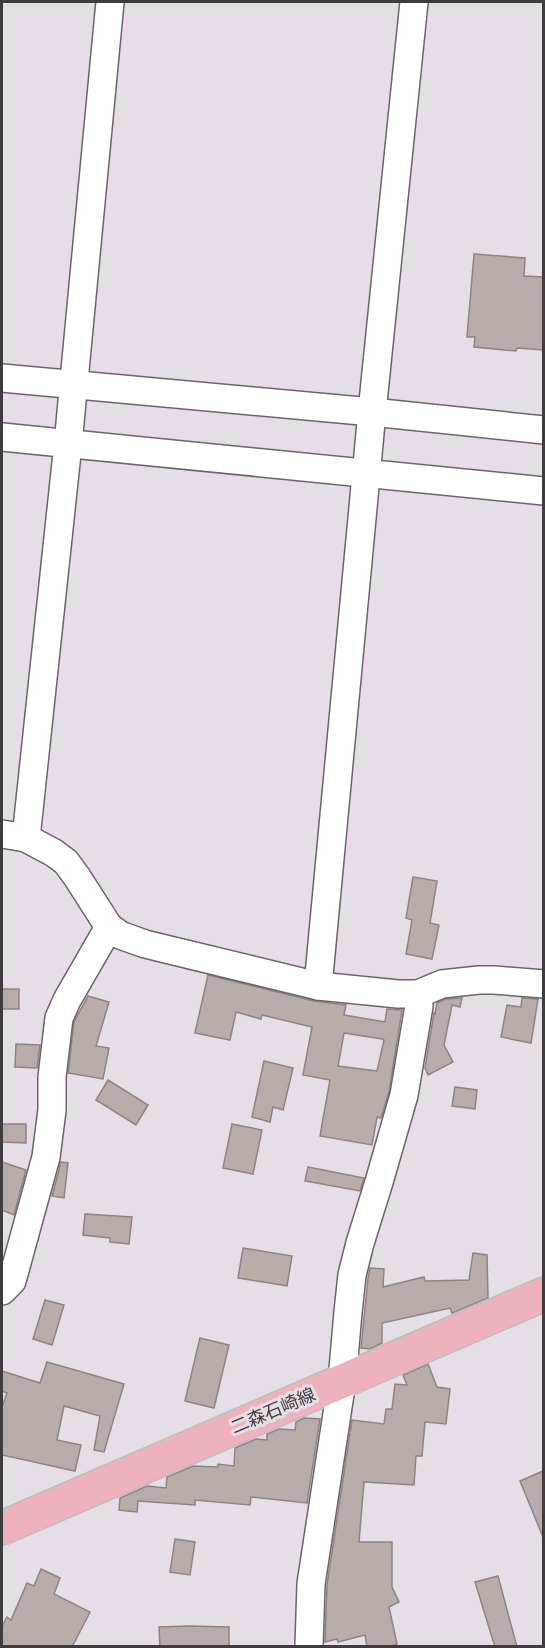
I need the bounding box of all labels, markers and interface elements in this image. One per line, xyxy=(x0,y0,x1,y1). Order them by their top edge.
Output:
street label: 二森石崎線 xyxy=(227,1383,319,1439)

